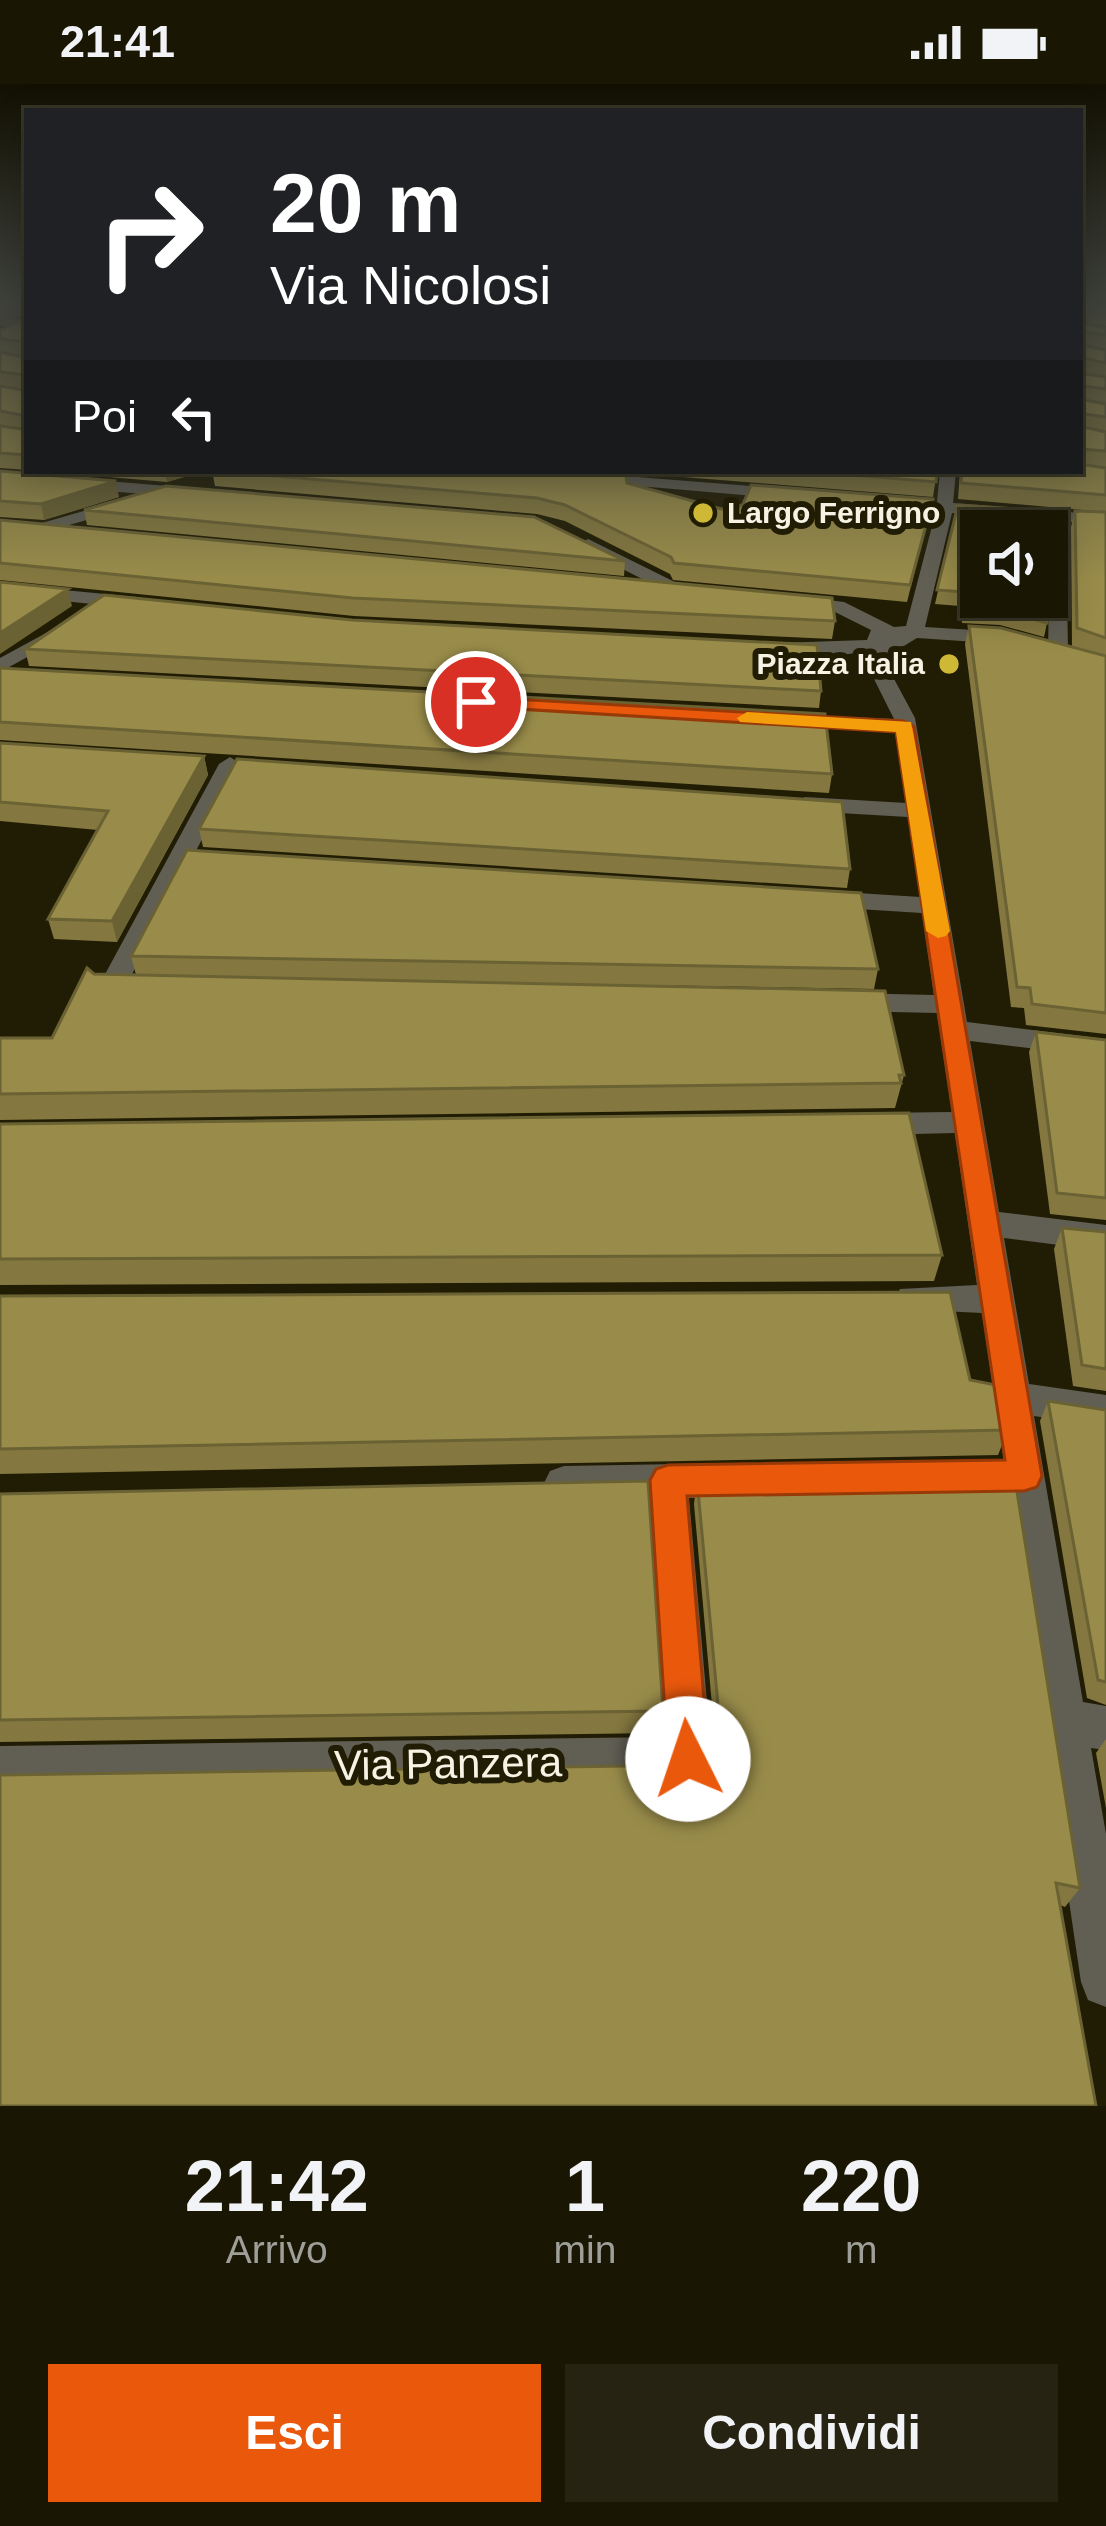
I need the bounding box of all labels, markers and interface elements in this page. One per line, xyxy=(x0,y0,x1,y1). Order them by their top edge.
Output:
text: 21:41 xyxy=(60,16,175,67)
icon: right xyxy=(72,156,228,312)
text: 20 m xyxy=(270,156,461,250)
text: Via Nicolosi xyxy=(270,255,551,315)
icon: left xyxy=(161,384,227,450)
text: Poi xyxy=(72,391,137,442)
place label: Largo Ferrigno xyxy=(727,496,940,529)
marker: Largo Ferrigno xyxy=(690,500,716,526)
map controls xyxy=(960,510,1068,618)
button: sound xyxy=(960,510,1068,618)
place label: Piazza Italia xyxy=(757,647,925,680)
pin xyxy=(425,651,527,753)
marker: Piazza Italia xyxy=(936,651,962,677)
icon: arrive xyxy=(443,669,509,735)
position arrow xyxy=(625,1696,751,1822)
street label: Via Panzera xyxy=(334,1738,563,1789)
text: 21:42 xyxy=(185,2146,369,2226)
text: 1 xyxy=(565,2146,605,2226)
text: 220 xyxy=(801,2146,921,2226)
text: Arrivo xyxy=(226,2228,328,2271)
text: min xyxy=(554,2228,616,2271)
text: m xyxy=(845,2228,877,2271)
button: Esci xyxy=(48,2364,541,2502)
button: Condividi xyxy=(565,2364,1058,2502)

